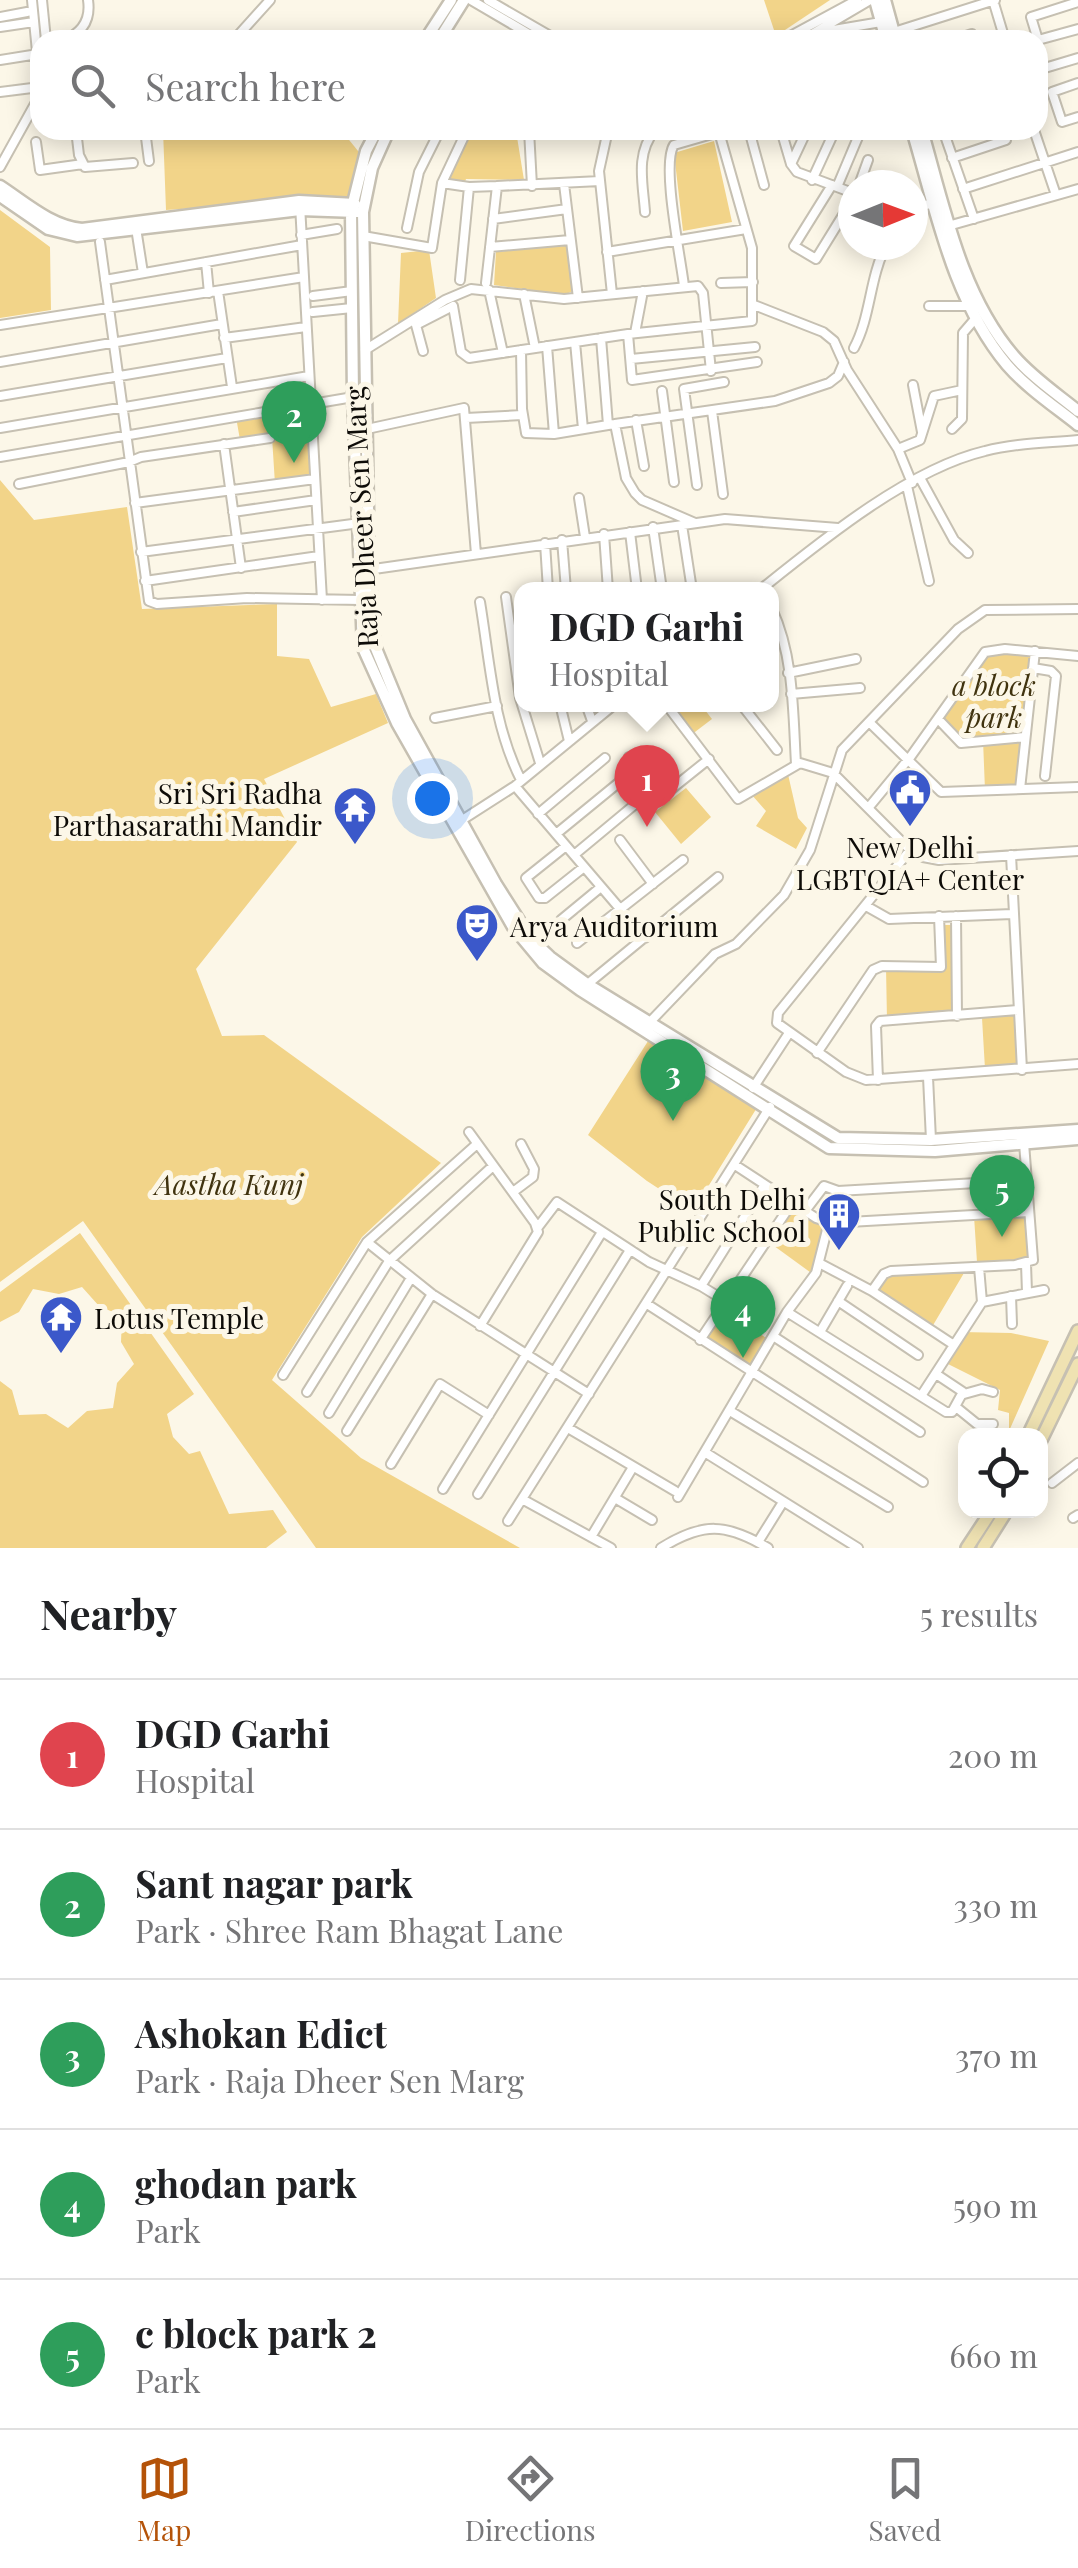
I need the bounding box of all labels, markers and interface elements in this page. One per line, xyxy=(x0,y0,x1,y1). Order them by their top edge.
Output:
search box xyxy=(30,30,1048,140)
icon: search xyxy=(65,58,120,113)
text: Search here xyxy=(145,60,346,111)
north arrow xyxy=(838,170,928,260)
pin: 2 xyxy=(262,380,326,463)
street label: Raja Dheer Sen Marg xyxy=(335,385,385,649)
popup xyxy=(514,582,779,712)
text: DGD Garhi xyxy=(549,600,744,651)
text: Hospital xyxy=(549,651,669,694)
park label: a block park xyxy=(952,666,1036,735)
pin: 1 xyxy=(614,744,680,827)
public building icon: New Delhi LGBTQIA+ Center xyxy=(887,767,933,828)
your location xyxy=(407,773,458,824)
place label: Sri Sri Radha Parthasarathi Mandir xyxy=(53,774,323,843)
temple icon: Sri Sri Radha Parthasarathi Mandir xyxy=(332,785,378,846)
place label: New Delhi LGBTQIA+ Center xyxy=(796,828,1025,897)
theatre icon: Arya Auditorium xyxy=(454,902,500,963)
place label: Arya Auditorium xyxy=(509,907,718,944)
pin: 3 xyxy=(640,1038,706,1121)
pin: 5 xyxy=(970,1154,1034,1237)
park label: Aastha Kunj xyxy=(152,1165,304,1202)
place label: South Delhi Public School xyxy=(637,1180,806,1249)
building icon: South Delhi Public School xyxy=(816,1191,862,1252)
pin: 4 xyxy=(710,1276,776,1358)
temple icon: Lotus Temple xyxy=(38,1294,84,1355)
place label: Lotus Temple xyxy=(94,1299,264,1336)
map controls xyxy=(958,1428,1048,1518)
button: locate xyxy=(958,1428,1048,1518)
text: Nearby xyxy=(40,1585,177,1641)
text: 5 results xyxy=(920,1592,1038,1635)
text: DGD Garhi xyxy=(135,1707,330,1758)
text: 1 xyxy=(66,1733,79,1776)
text: 200 m xyxy=(948,1733,1038,1776)
text: Hospital xyxy=(135,1758,255,1801)
text: Sant nagar park xyxy=(135,1857,413,1908)
text: 2 xyxy=(64,1883,81,1926)
text: 330 m xyxy=(954,1883,1038,1926)
text: Park · Shree Ram Bhagat Lane xyxy=(135,1908,563,1951)
text: Ashokan Edict xyxy=(135,2007,387,2058)
text: 3 xyxy=(65,2033,80,2076)
text: 370 m xyxy=(955,2033,1038,2076)
text: Park · Raja Dheer Sen Marg xyxy=(135,2058,524,2101)
text: ghodan park xyxy=(135,2157,357,2208)
text: 4 xyxy=(64,2183,81,2226)
text: 590 m xyxy=(953,2183,1038,2226)
text: Park xyxy=(135,2208,201,2251)
text: c block park 2 xyxy=(135,2307,377,2358)
text: 5 xyxy=(65,2333,80,2376)
text: 660 m xyxy=(949,2333,1038,2376)
text: Park xyxy=(135,2358,201,2401)
tab: Map xyxy=(137,2451,192,2548)
tab: Directions xyxy=(465,2451,595,2548)
tab: Saved xyxy=(869,2451,941,2548)

